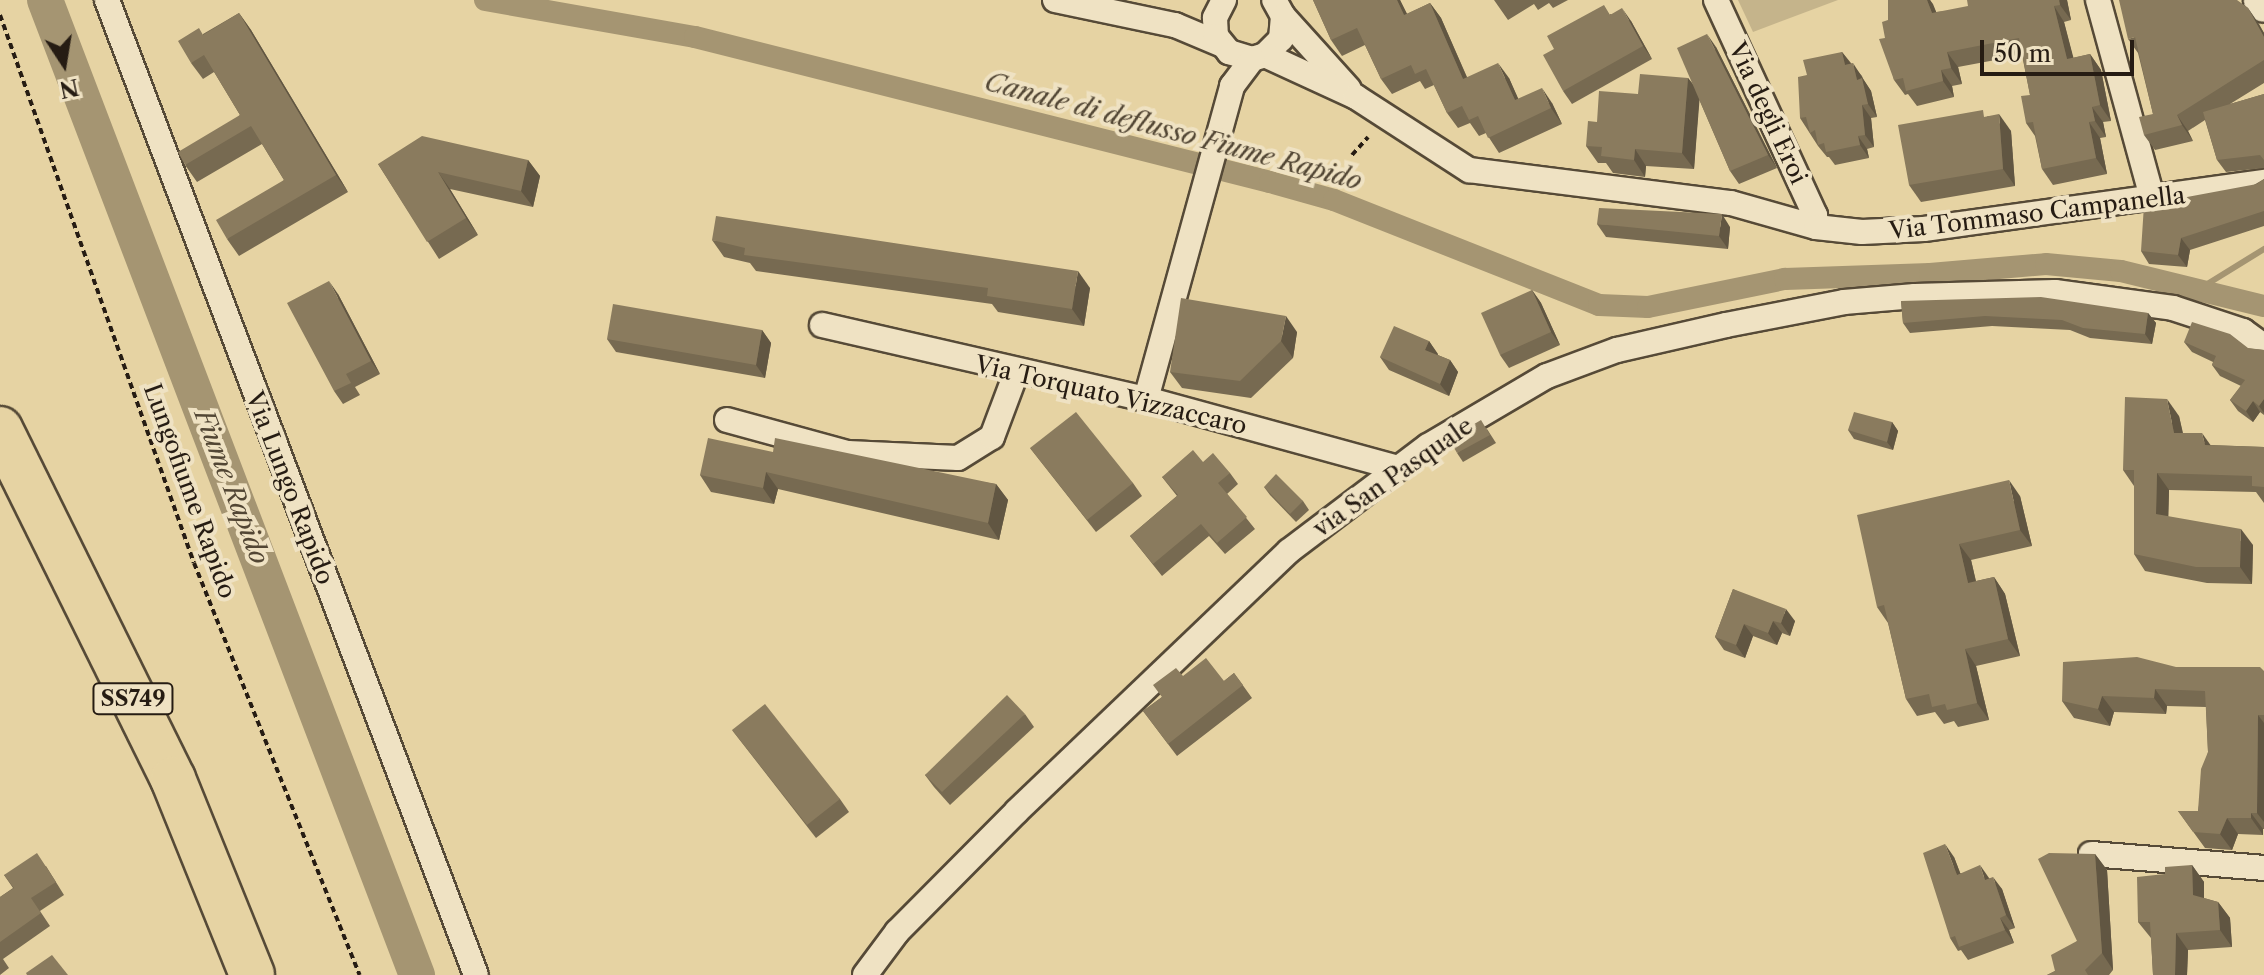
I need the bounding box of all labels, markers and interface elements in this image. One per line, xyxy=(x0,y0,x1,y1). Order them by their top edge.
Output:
north arrow xyxy=(24,24,104,104)
scale bar xyxy=(1984,24,2138,74)
street label: Via degli Eroi xyxy=(1722,37,1814,189)
text: 50 m xyxy=(1994,39,2051,68)
water label: Canale di deflusso Fiume Rapido xyxy=(981,67,1365,197)
text: N xyxy=(57,73,81,103)
street label: Via Tommaso Campanella xyxy=(1887,180,2187,246)
street label: Via Torquato Vizzaccaro xyxy=(971,350,1251,440)
street label: Lungofiume Rapido xyxy=(138,380,242,602)
street label: Via Lungo Rapido xyxy=(240,387,340,589)
water label: Fiume Rapido xyxy=(187,405,275,569)
street label: via San Pasquale xyxy=(1307,411,1479,543)
road number: SS749 xyxy=(91,681,175,717)

